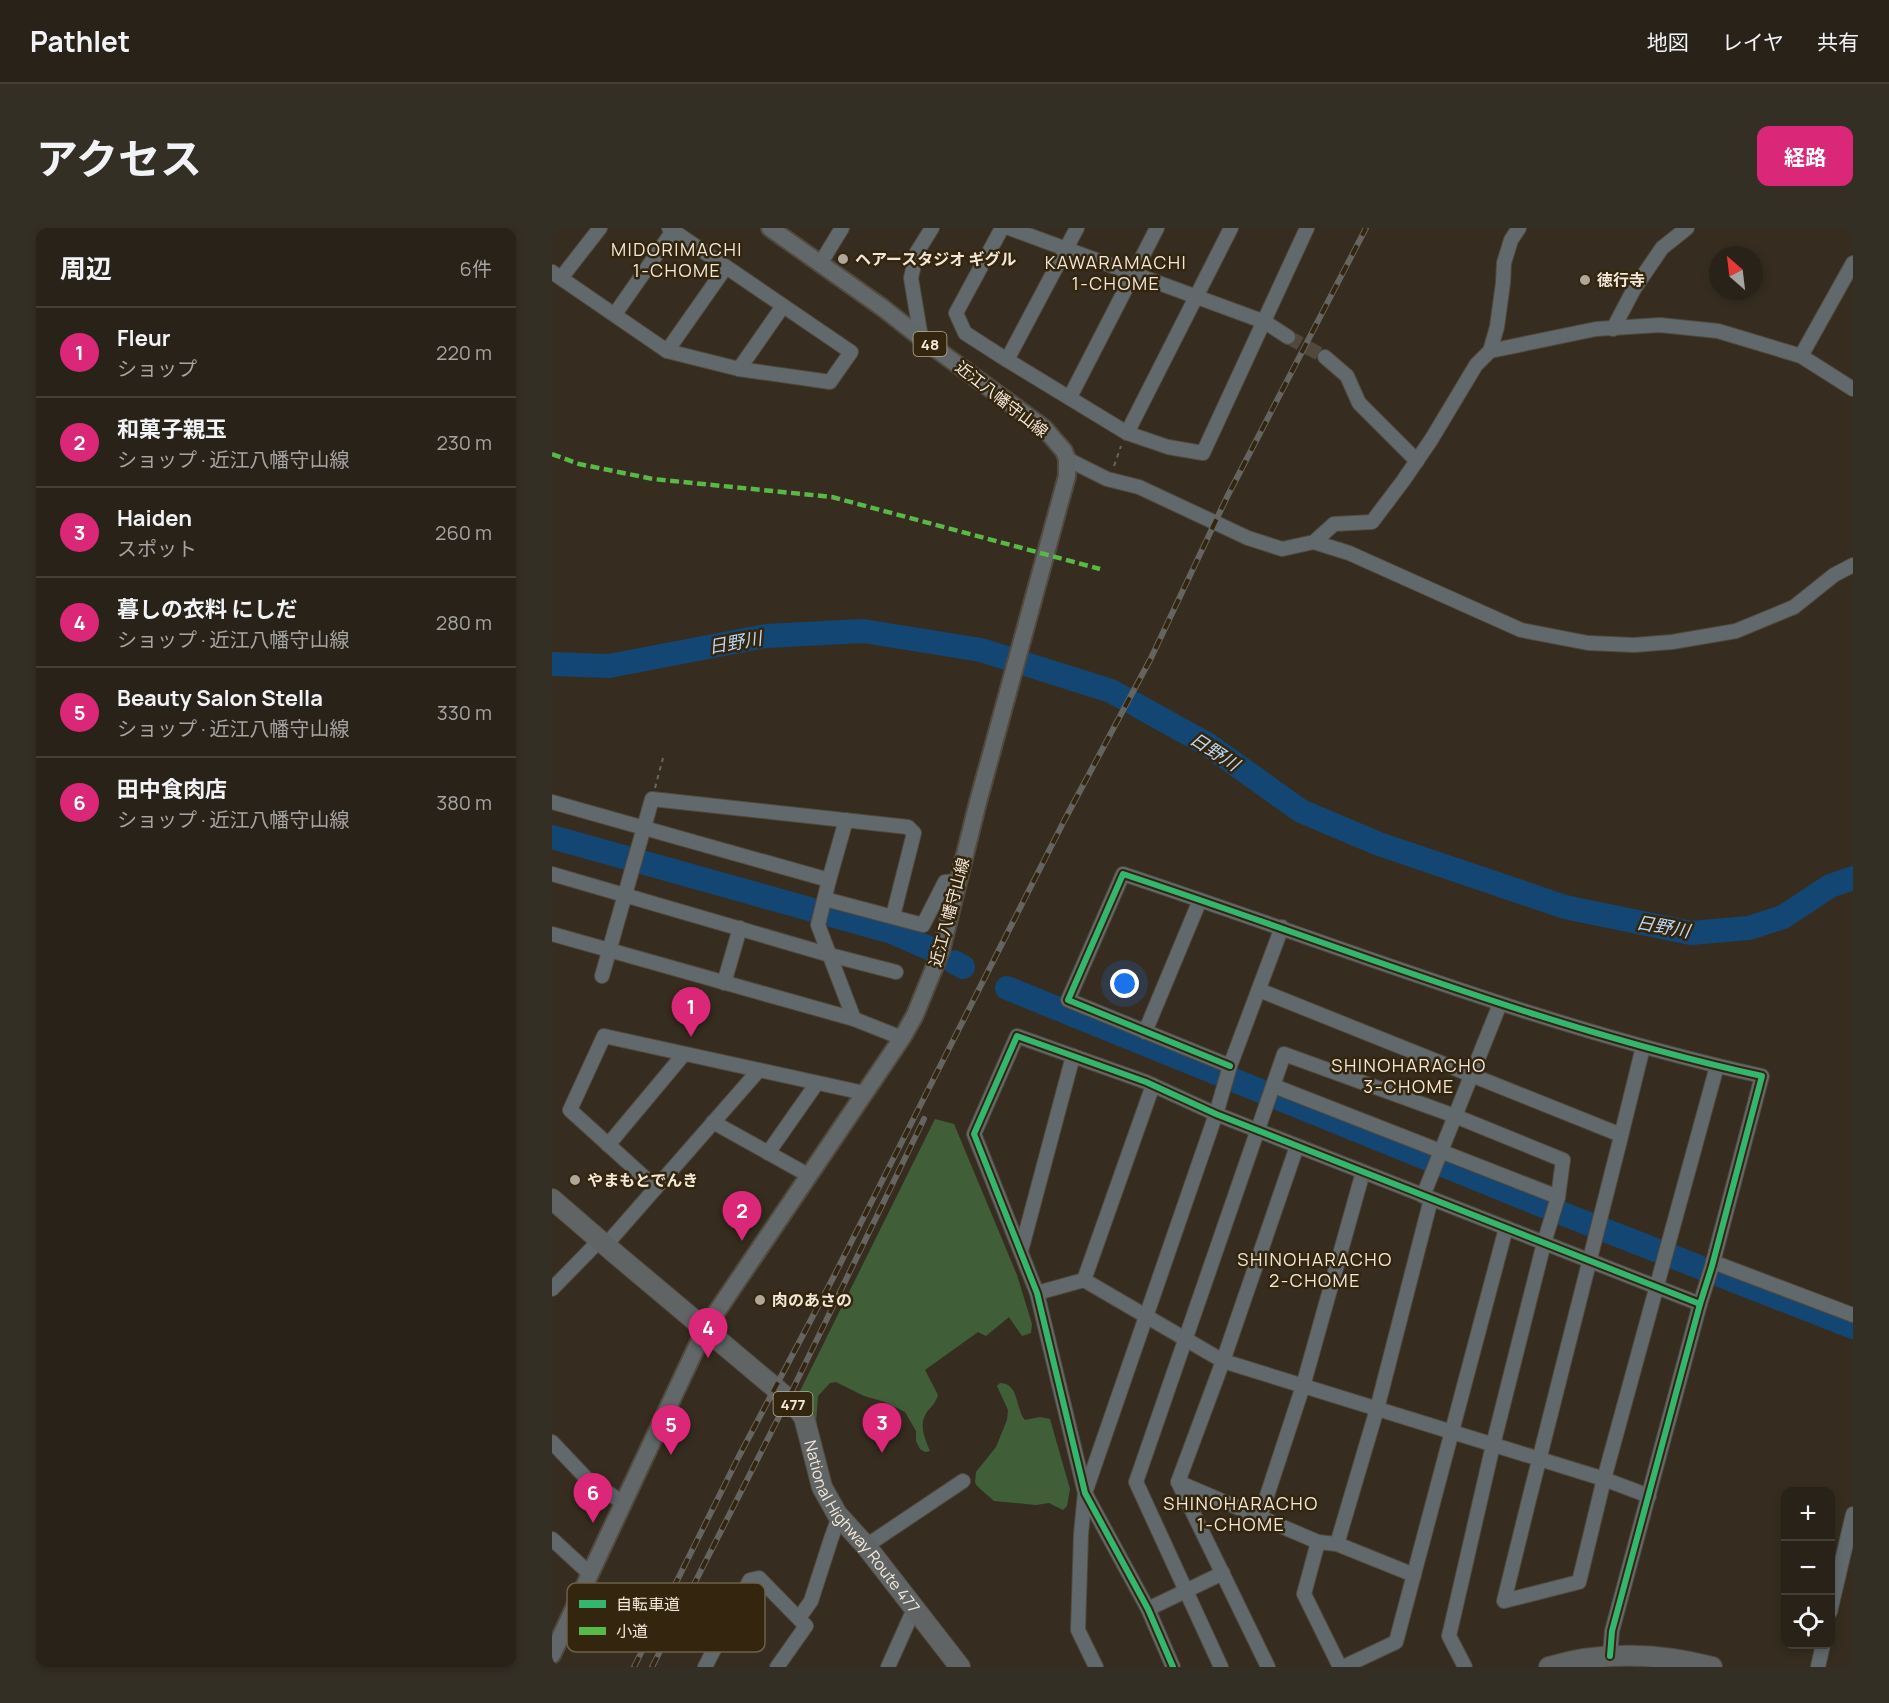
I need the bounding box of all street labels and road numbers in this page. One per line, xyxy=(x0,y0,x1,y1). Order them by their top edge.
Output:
road number: 48 xyxy=(914,332,946,356)
street label: 近江八幡守山線 xyxy=(951,356,1053,442)
street label: 近江八幡守山線 xyxy=(924,855,974,969)
road number: 477 xyxy=(774,1392,812,1416)
street label: National Highway Route 477 xyxy=(799,1438,925,1618)

